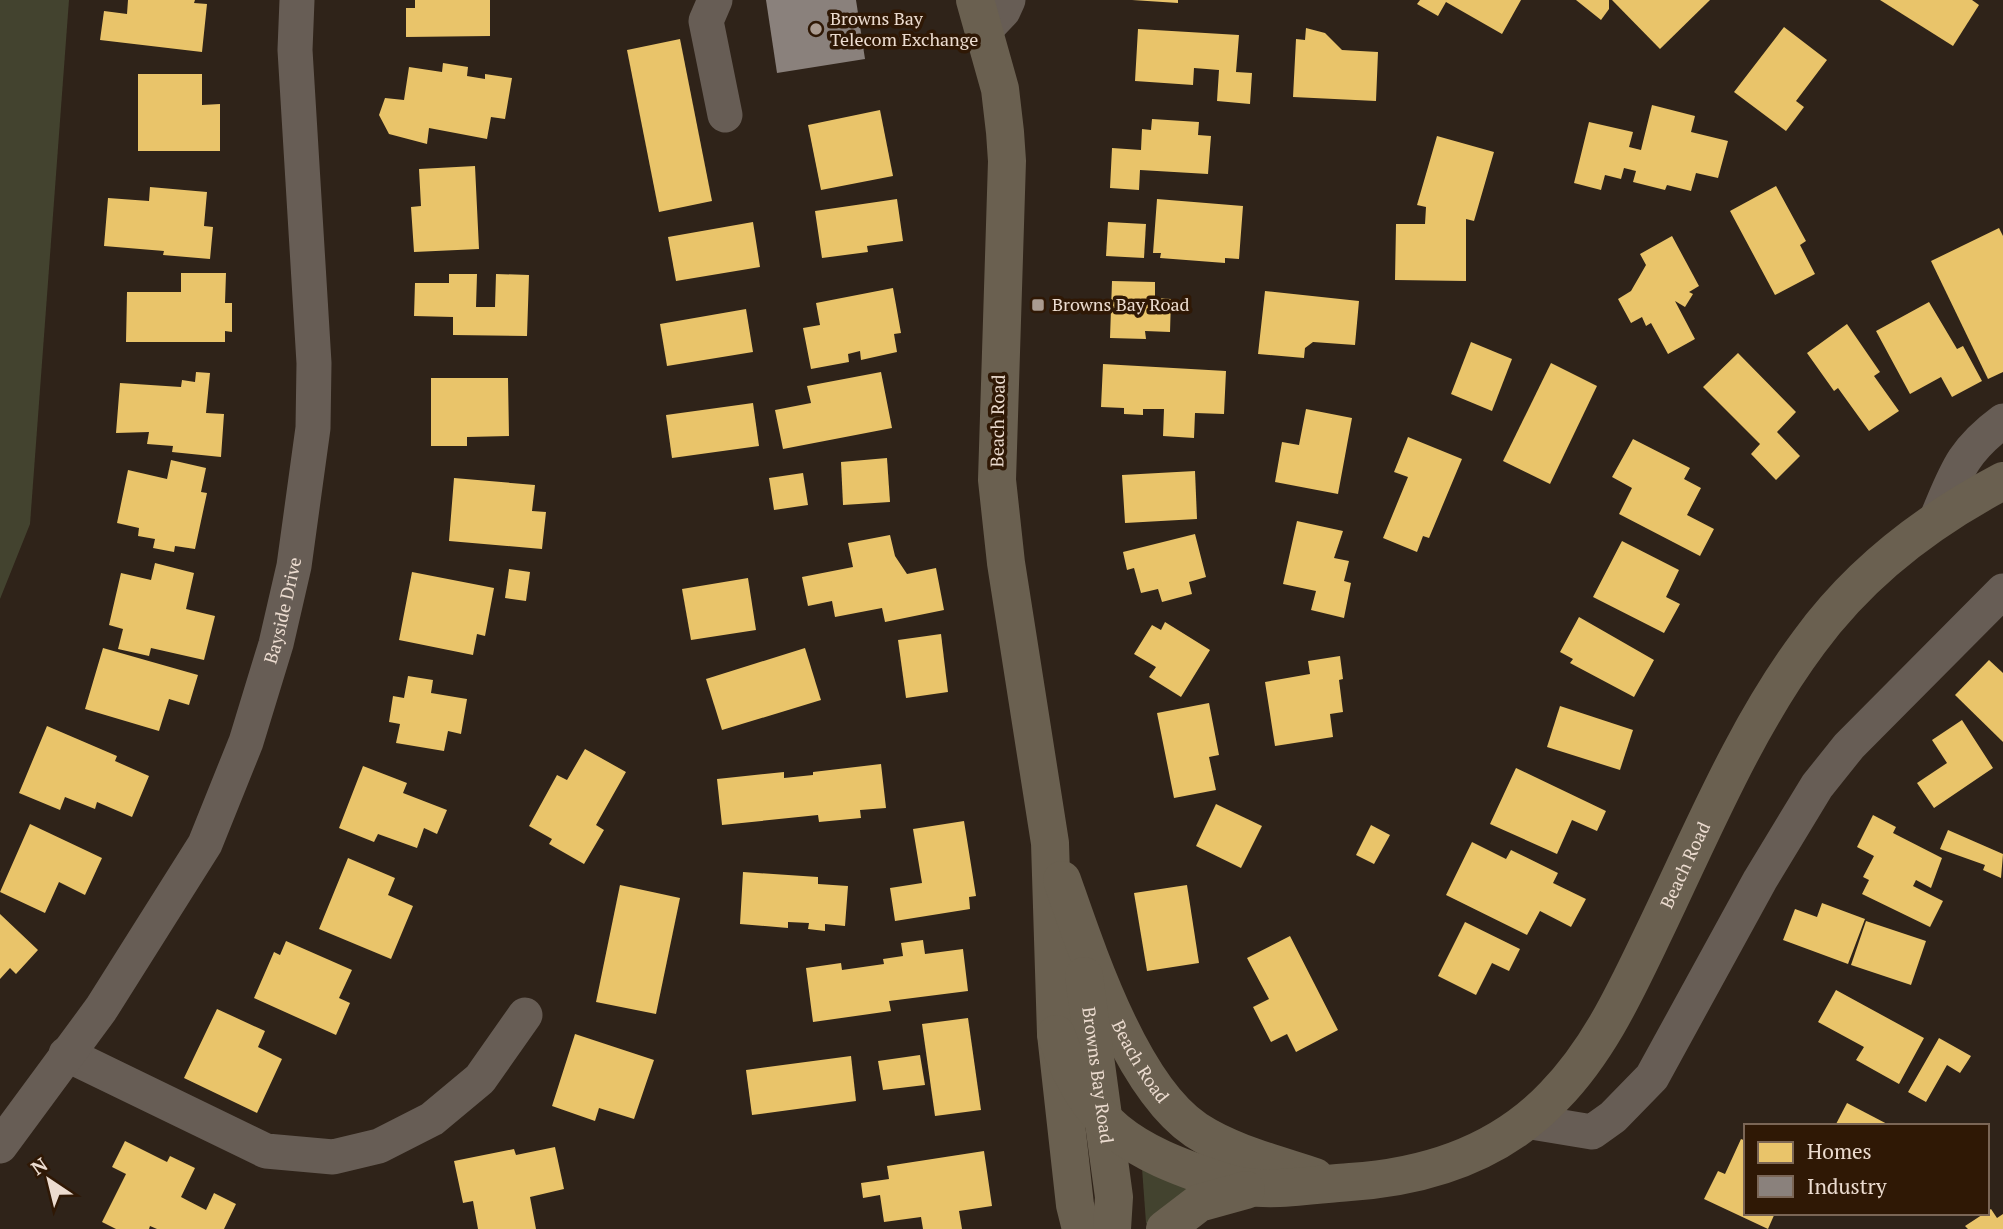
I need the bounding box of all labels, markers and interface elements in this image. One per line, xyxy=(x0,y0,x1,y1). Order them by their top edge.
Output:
place label: Browns Bay Telecom Exchange xyxy=(830,6,978,51)
marker: Browns Bay Telecom Exchange xyxy=(808,21,824,37)
place label: Browns Bay Road xyxy=(1052,292,1189,316)
marker: Browns Bay Road xyxy=(1030,297,1046,313)
street label: Beach Road xyxy=(984,374,1010,468)
street label: Bayside Drive xyxy=(258,556,306,666)
street label: Beach Road xyxy=(1654,818,1715,912)
street label: Browns Bay Road xyxy=(1077,1005,1120,1145)
street label: Beach Road xyxy=(1107,1016,1175,1107)
legend xyxy=(1744,1124,1989,1215)
text: Homes xyxy=(1807,1137,1872,1165)
north arrow xyxy=(14,1145,84,1215)
text: N xyxy=(26,1151,53,1180)
text: Industry xyxy=(1807,1172,1887,1200)

